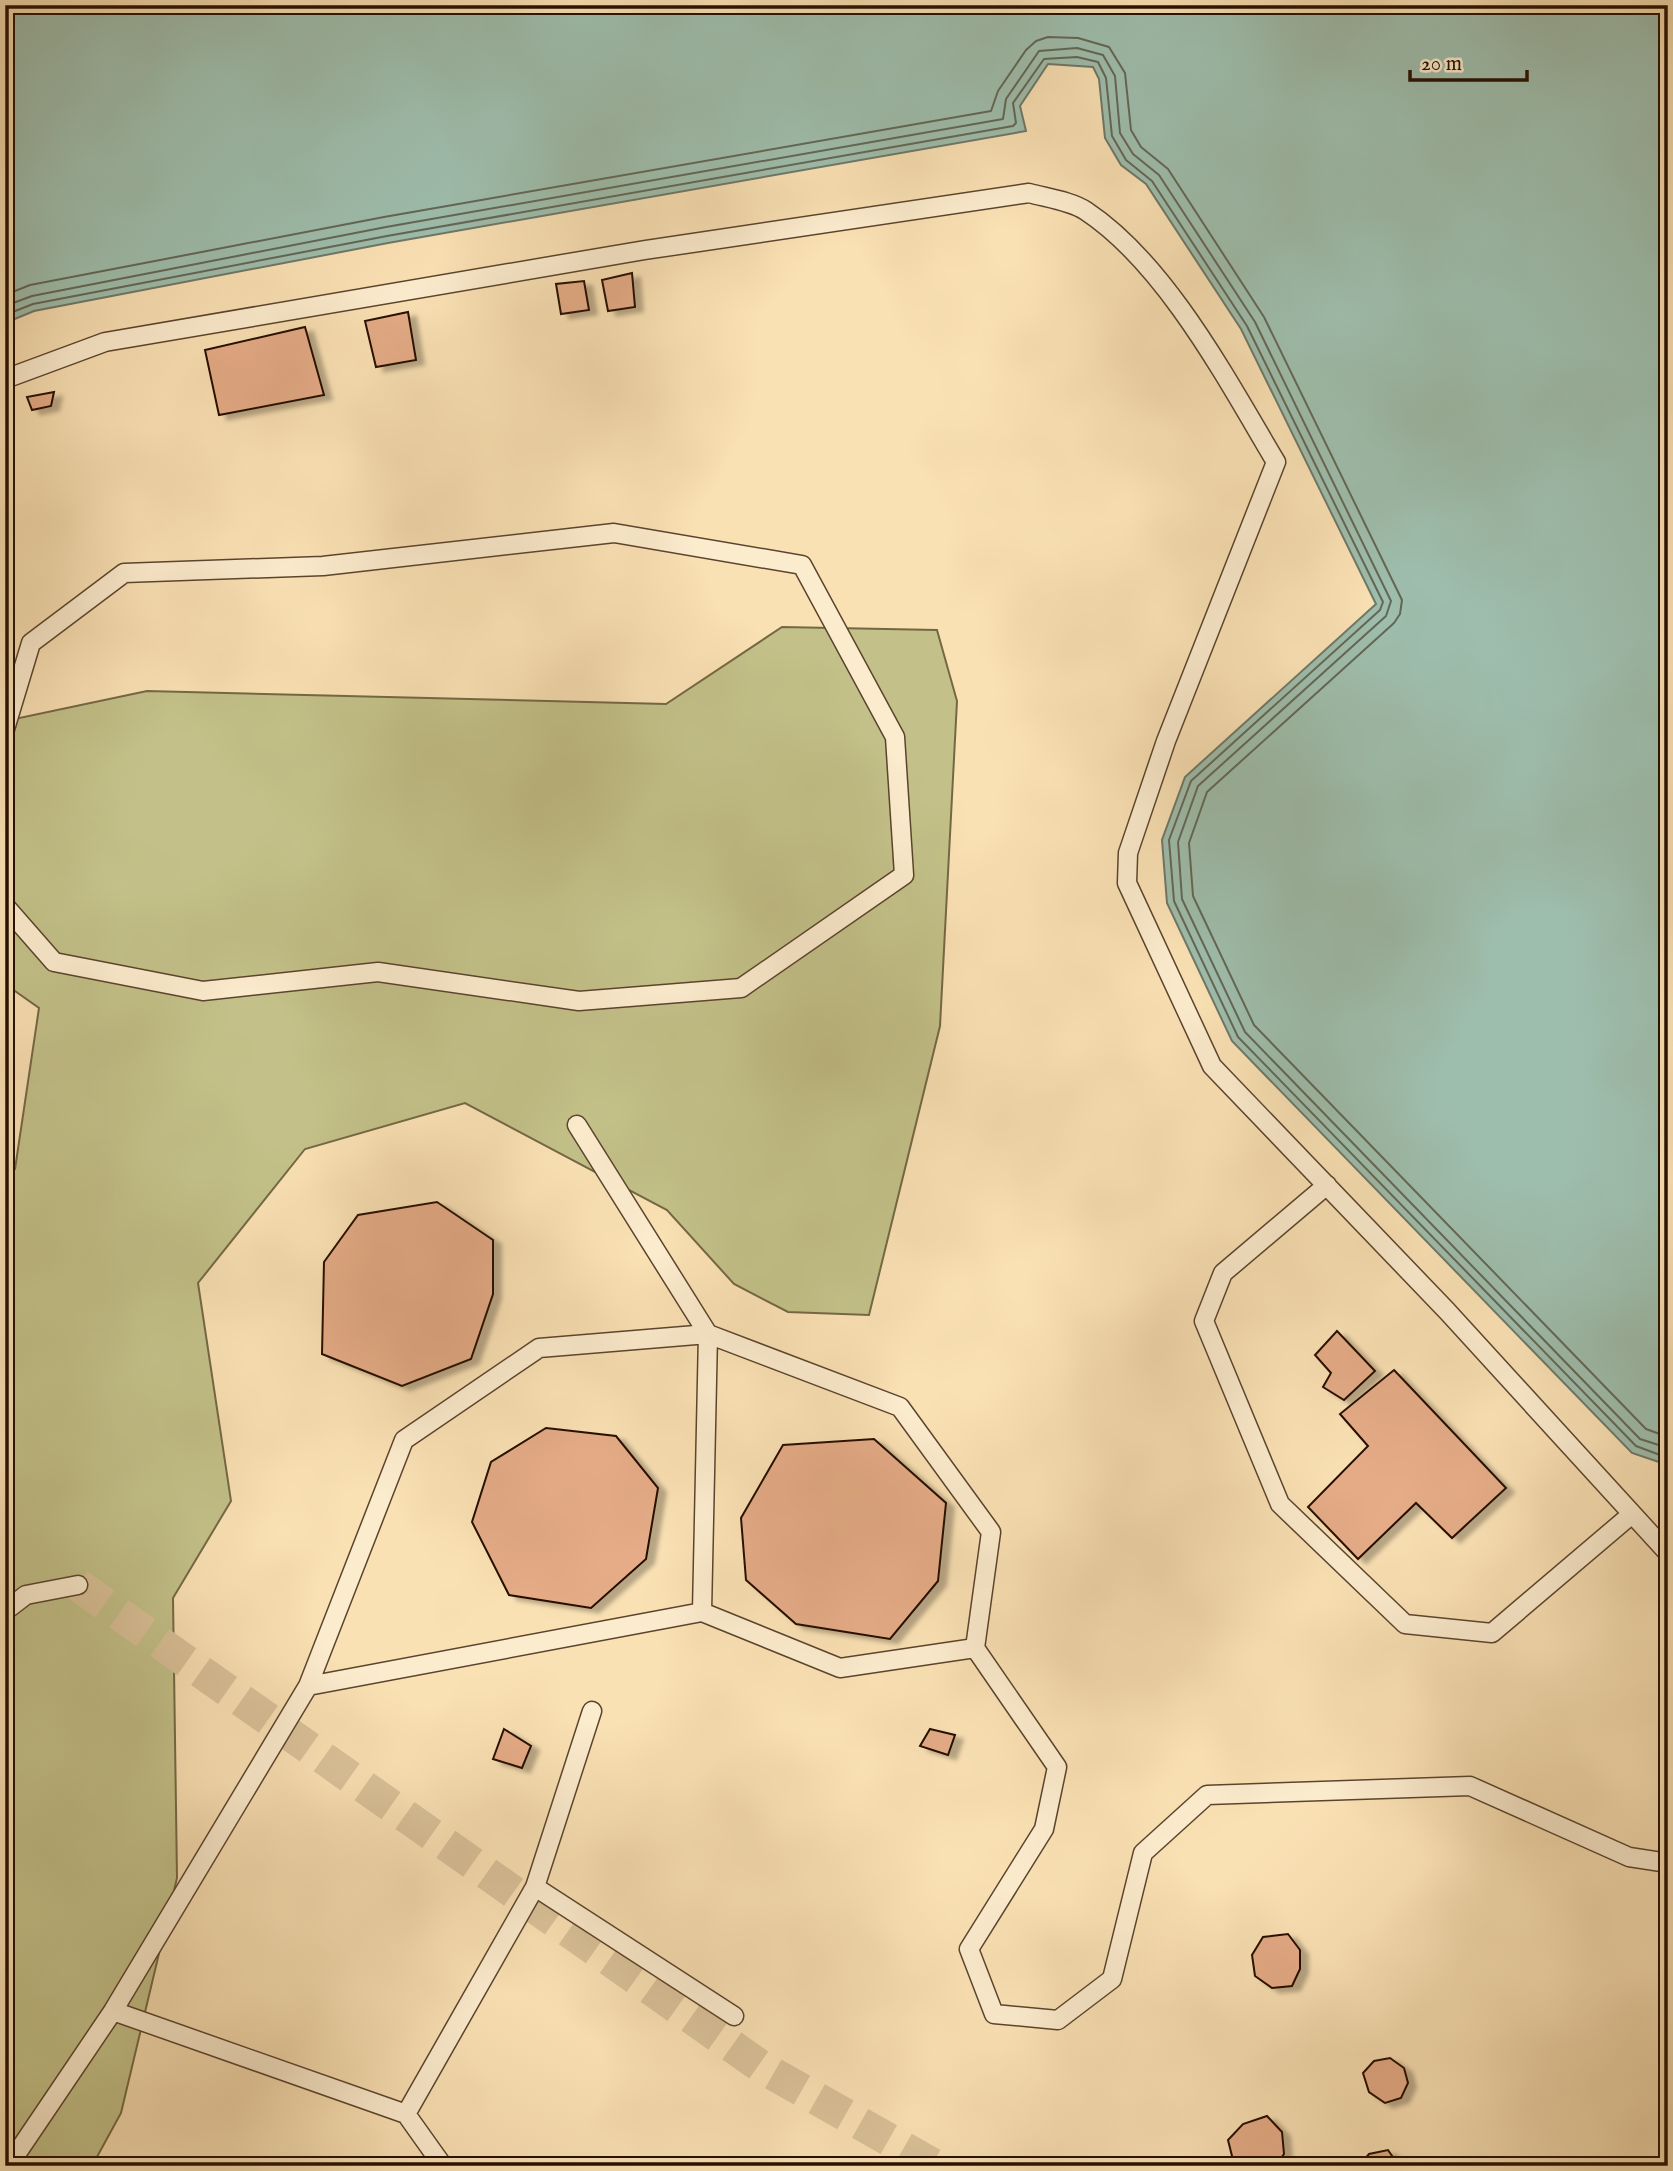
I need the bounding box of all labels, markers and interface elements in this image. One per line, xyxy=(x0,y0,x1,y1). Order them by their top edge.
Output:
scale bar xyxy=(1410,38,1528,82)
text: 20 m xyxy=(1421,51,1462,78)

